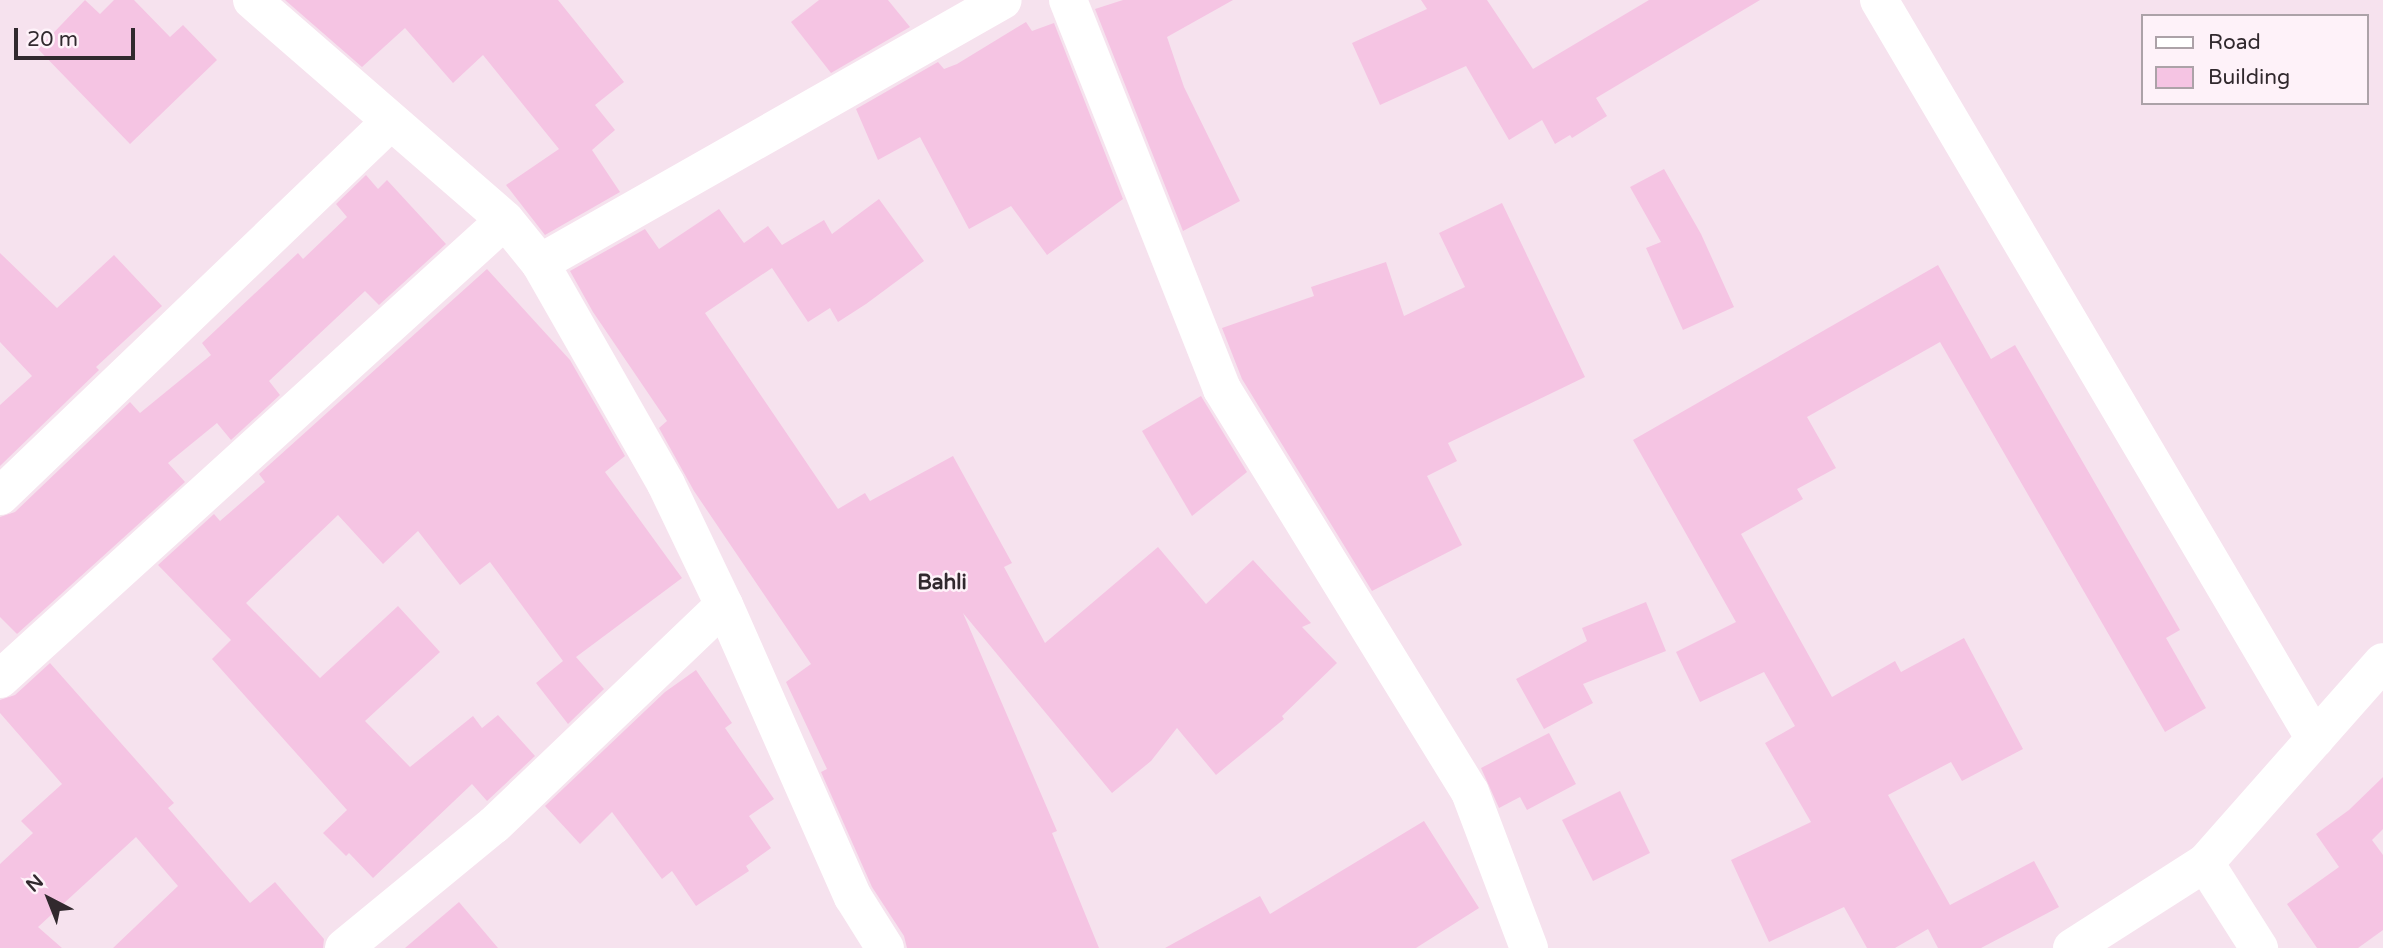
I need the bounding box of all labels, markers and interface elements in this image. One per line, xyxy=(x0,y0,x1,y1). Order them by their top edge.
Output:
scale bar xyxy=(18,14,138,58)
legend xyxy=(2142,14,2369,105)
text: 20 m xyxy=(27,27,78,52)
text: Road xyxy=(2208,30,2261,55)
text: Building xyxy=(2208,65,2290,90)
district label: Bahli xyxy=(917,570,967,596)
north arrow xyxy=(14,864,84,934)
text: N xyxy=(22,870,48,897)

